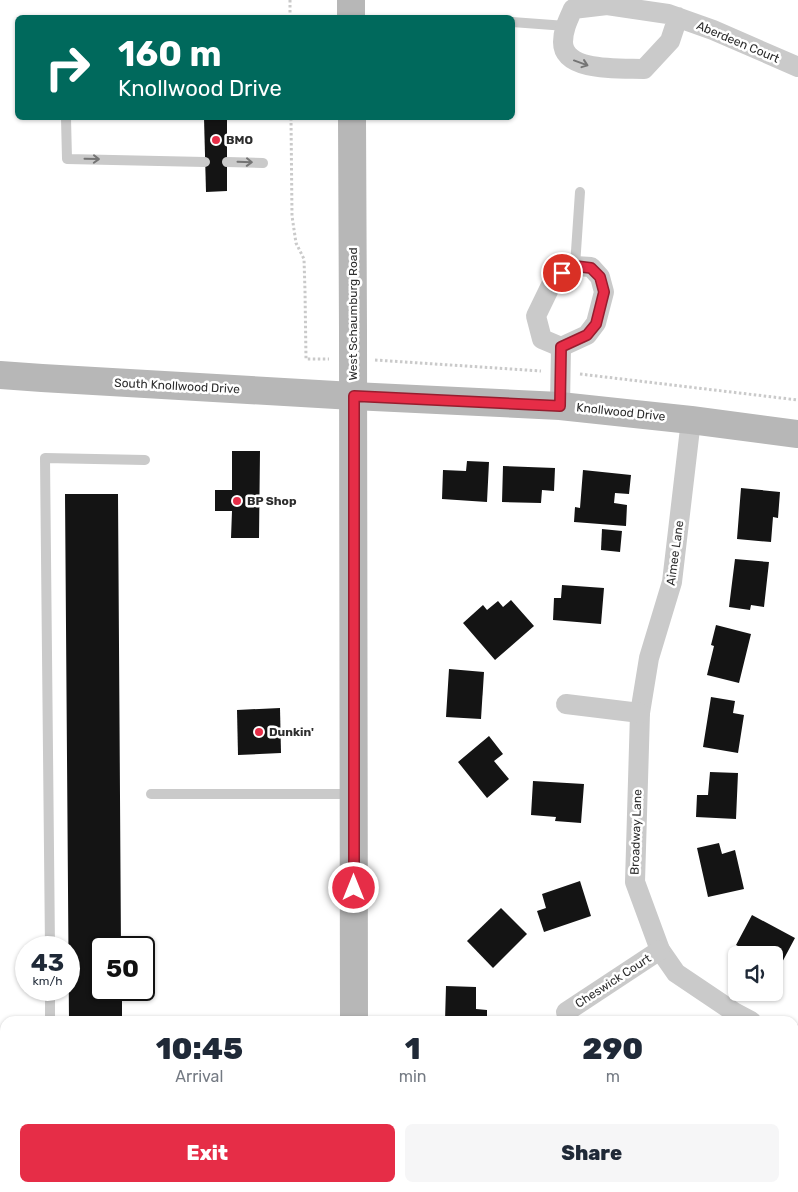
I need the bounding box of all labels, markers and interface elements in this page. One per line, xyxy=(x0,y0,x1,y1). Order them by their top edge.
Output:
street label: Aberdeen Court xyxy=(695,18,782,66)
text: 160 m xyxy=(118,33,222,75)
icon: right xyxy=(35,35,100,100)
one-way arrow xyxy=(573,58,589,68)
text: Knollwood Drive xyxy=(118,75,282,102)
place label: BMO xyxy=(226,133,253,147)
marker: BMO xyxy=(210,134,222,146)
one-way arrow xyxy=(84,154,100,164)
one-way arrow xyxy=(237,158,253,167)
street label: West Schaumburg Road xyxy=(346,247,360,381)
pin xyxy=(541,252,583,294)
icon: arrive xyxy=(548,259,576,287)
street label: South Knollwood Drive xyxy=(114,376,241,396)
street label: Knollwood Drive xyxy=(576,400,666,424)
place label: BP Shop xyxy=(247,494,297,508)
marker: BP Shop xyxy=(231,495,243,507)
street label: Aimee Lane xyxy=(664,519,687,586)
place label: Dunkin' xyxy=(269,725,314,739)
marker: Dunkin' xyxy=(253,726,265,738)
street label: Broadway Lane xyxy=(628,789,645,875)
position arrow xyxy=(327,861,379,913)
speed limit sign: 50 xyxy=(90,936,155,1001)
map controls xyxy=(728,946,783,1001)
button: sound xyxy=(728,946,783,1001)
text: 43 xyxy=(31,948,64,977)
street label: Cheswick Court xyxy=(572,951,654,1011)
text: km/h xyxy=(33,974,62,988)
text: 10:45 xyxy=(156,1031,243,1067)
text: 1 xyxy=(405,1031,420,1067)
text: 290 xyxy=(582,1031,643,1067)
text: Arrival xyxy=(175,1067,223,1086)
text: min xyxy=(399,1067,426,1086)
text: m xyxy=(606,1067,620,1086)
button: Exit xyxy=(20,1124,395,1182)
button: Share xyxy=(405,1124,779,1182)

